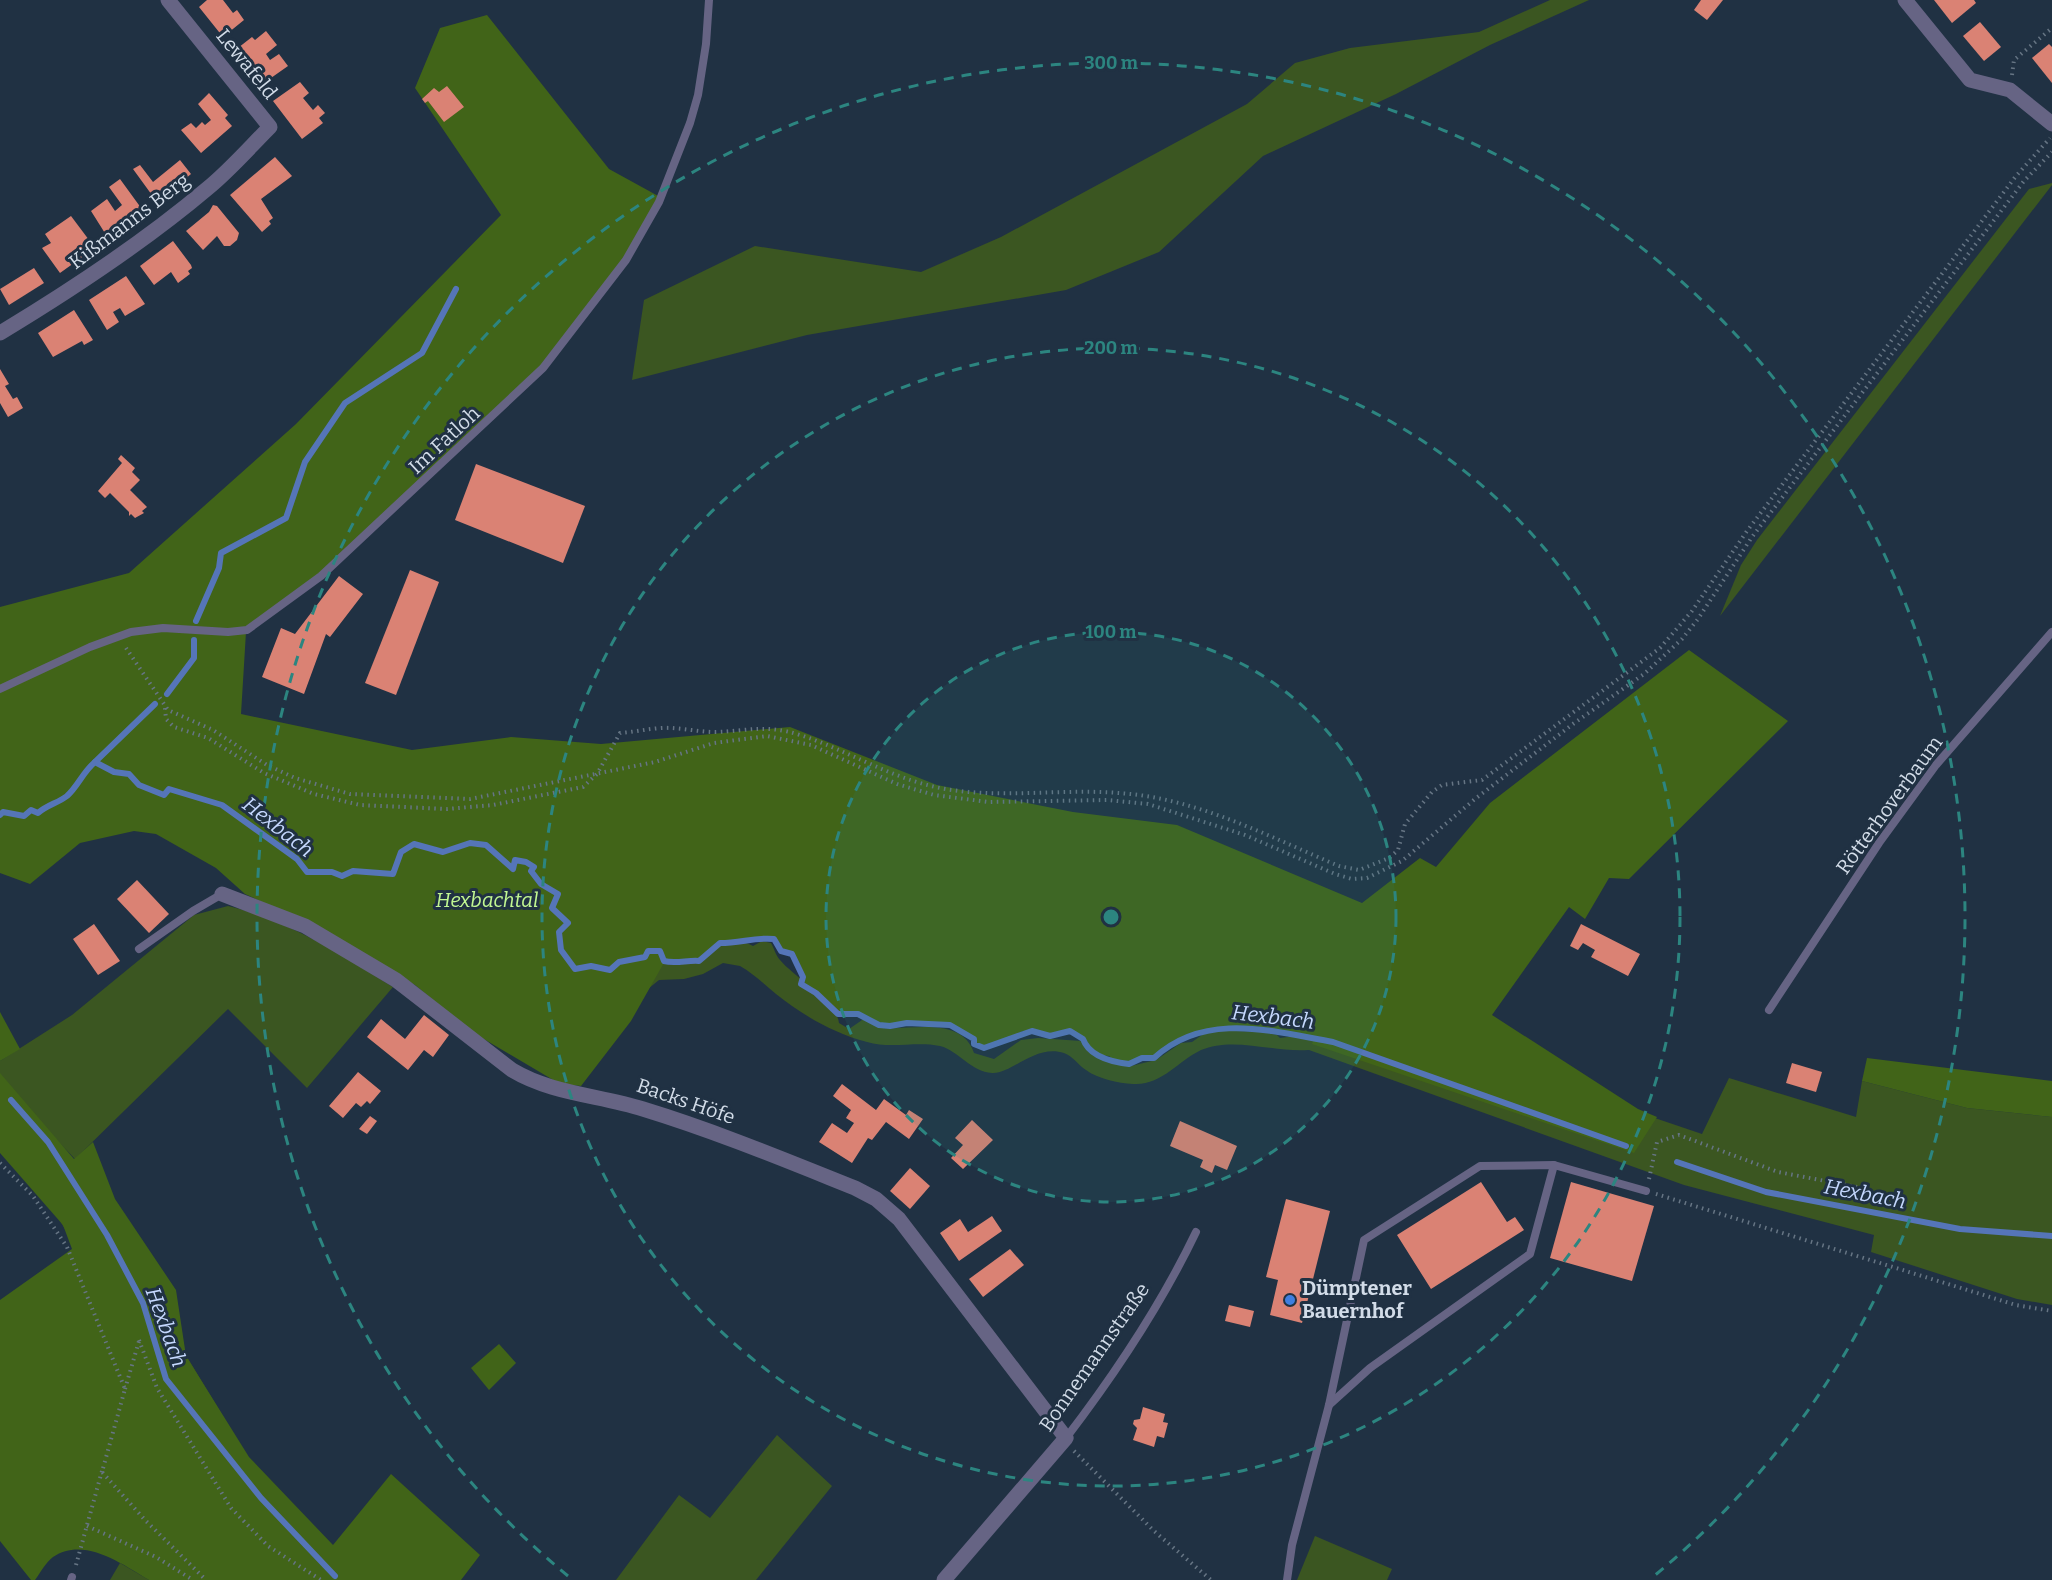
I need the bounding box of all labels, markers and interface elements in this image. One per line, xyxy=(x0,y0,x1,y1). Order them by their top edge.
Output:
street label: Lewafeld xyxy=(211,24,283,104)
text: 300 m xyxy=(1084,52,1138,74)
street label: Kißmanns Berg xyxy=(64,168,194,274)
text: 200 m xyxy=(1084,337,1138,359)
street label: Im Fatloh xyxy=(403,401,485,479)
text: 100 m xyxy=(1085,621,1137,643)
street label: Rötterhoverbaum xyxy=(1831,731,1947,879)
water label: Hexbach xyxy=(237,791,319,863)
park label: Hexbachtal xyxy=(436,888,538,912)
centre of rings xyxy=(1101,907,1121,927)
water label: Hexbach xyxy=(1230,999,1316,1035)
street label: Backs Höfe xyxy=(634,1073,738,1129)
water label: Hexbach xyxy=(1822,1173,1908,1215)
place label: Dümptener Bauernhof xyxy=(1302,1276,1412,1323)
street label: Bonnemannstraße xyxy=(1034,1278,1154,1436)
water label: Hexbach xyxy=(140,1284,192,1370)
marker: Dümptener Bauernhof xyxy=(1283,1293,1297,1307)

